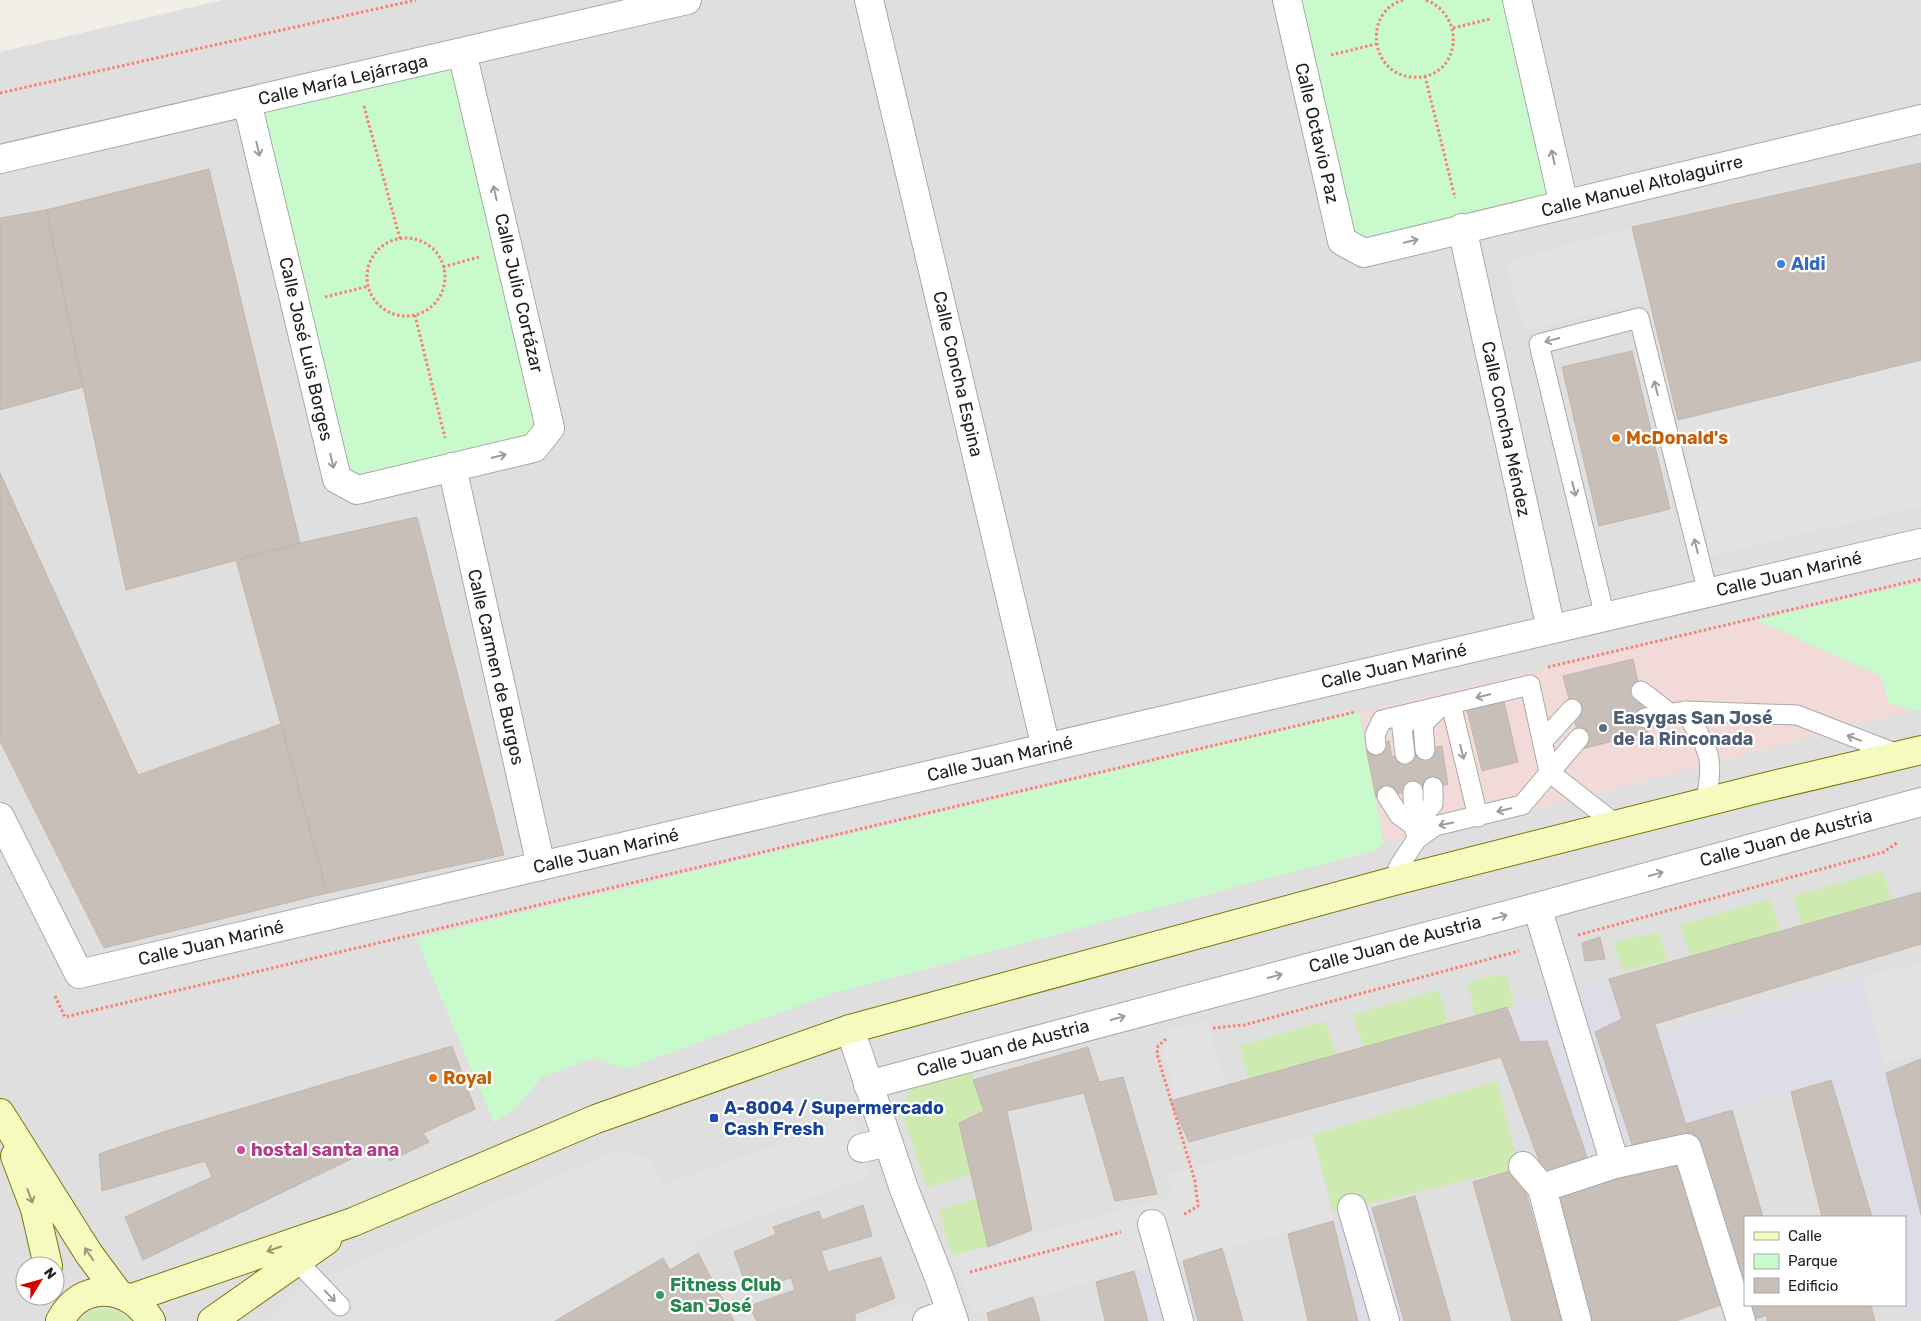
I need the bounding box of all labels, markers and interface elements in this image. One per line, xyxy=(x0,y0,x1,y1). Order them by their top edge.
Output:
street label: Calle María Lejárraga xyxy=(256,50,430,110)
street label: Calle Octavio Paz xyxy=(1290,61,1344,205)
one-way arrow xyxy=(254,141,263,157)
street label: Calle Manuel Altolaguirre xyxy=(1539,150,1745,222)
one-way arrow xyxy=(1548,150,1557,166)
one-way arrow xyxy=(490,185,499,201)
street label: Calle Julio Cortázar xyxy=(490,211,548,375)
one-way arrow xyxy=(1402,236,1418,245)
place label: Aldi xyxy=(1791,253,1826,275)
street label: Calle José Luis Borges xyxy=(274,255,338,443)
marker: Aldi xyxy=(1775,258,1787,270)
street label: Calle Concha Espina xyxy=(928,289,988,459)
one-way arrow xyxy=(1544,336,1560,346)
street label: Calle Concha Méndez xyxy=(1477,339,1535,519)
one-way arrow xyxy=(1651,381,1660,397)
place label: McDonald's xyxy=(1626,427,1728,449)
marker: McDonald's xyxy=(1610,432,1622,444)
one-way arrow xyxy=(491,451,507,460)
one-way arrow xyxy=(328,452,337,468)
one-way arrow xyxy=(1570,480,1579,496)
one-way arrow xyxy=(1691,538,1700,554)
street label: Calle Juan Mariné xyxy=(1714,547,1864,601)
street label: Calle Carmen de Burgos xyxy=(463,567,529,767)
street label: Calle Juan Mariné xyxy=(1319,639,1469,693)
one-way arrow xyxy=(1476,692,1492,701)
place label: Easygas San José de la Rinconada xyxy=(1613,707,1773,750)
marker: Easygas San José de la Rinconada xyxy=(1597,722,1609,734)
street label: Calle Juan Mariné xyxy=(925,732,1075,786)
one-way arrow xyxy=(1847,732,1862,742)
one-way arrow xyxy=(1457,743,1467,759)
street label: Calle Juan de Austria xyxy=(1697,804,1875,872)
one-way arrow xyxy=(1496,806,1512,815)
one-way arrow xyxy=(1438,819,1454,829)
street label: Calle Juan Mariné xyxy=(531,824,681,878)
one-way arrow xyxy=(1648,868,1664,878)
street label: Calle Juan de Austria xyxy=(1306,910,1484,978)
one-way arrow xyxy=(1491,911,1507,921)
street label: Calle Juan Mariné xyxy=(136,916,286,970)
one-way arrow xyxy=(1267,971,1283,981)
one-way arrow xyxy=(1109,1013,1125,1022)
street label: Calle Juan de Austria xyxy=(914,1014,1092,1082)
place label: Royal xyxy=(443,1067,492,1089)
marker: Royal xyxy=(427,1072,439,1084)
place label: A-8004 / Supermercado Cash Fresh xyxy=(724,1097,944,1140)
marker: A-8004 / Supermercado Cash Fresh xyxy=(708,1112,720,1124)
place label: hostal santa ana xyxy=(251,1139,399,1161)
marker: hostal santa ana xyxy=(235,1144,247,1156)
one-way arrow xyxy=(26,1188,35,1203)
legend xyxy=(1744,1216,1906,1306)
text: Calle xyxy=(1788,1227,1822,1245)
one-way arrow xyxy=(267,1245,282,1254)
one-way arrow xyxy=(84,1247,95,1261)
text: Parque xyxy=(1788,1252,1838,1270)
north arrow xyxy=(15,1256,65,1306)
text: N xyxy=(40,1264,60,1283)
place label: Fitness Club San José xyxy=(670,1274,781,1317)
text: Edificio xyxy=(1788,1277,1838,1295)
marker: Fitness Club San José xyxy=(654,1289,666,1301)
one-way arrow xyxy=(324,1290,336,1303)

